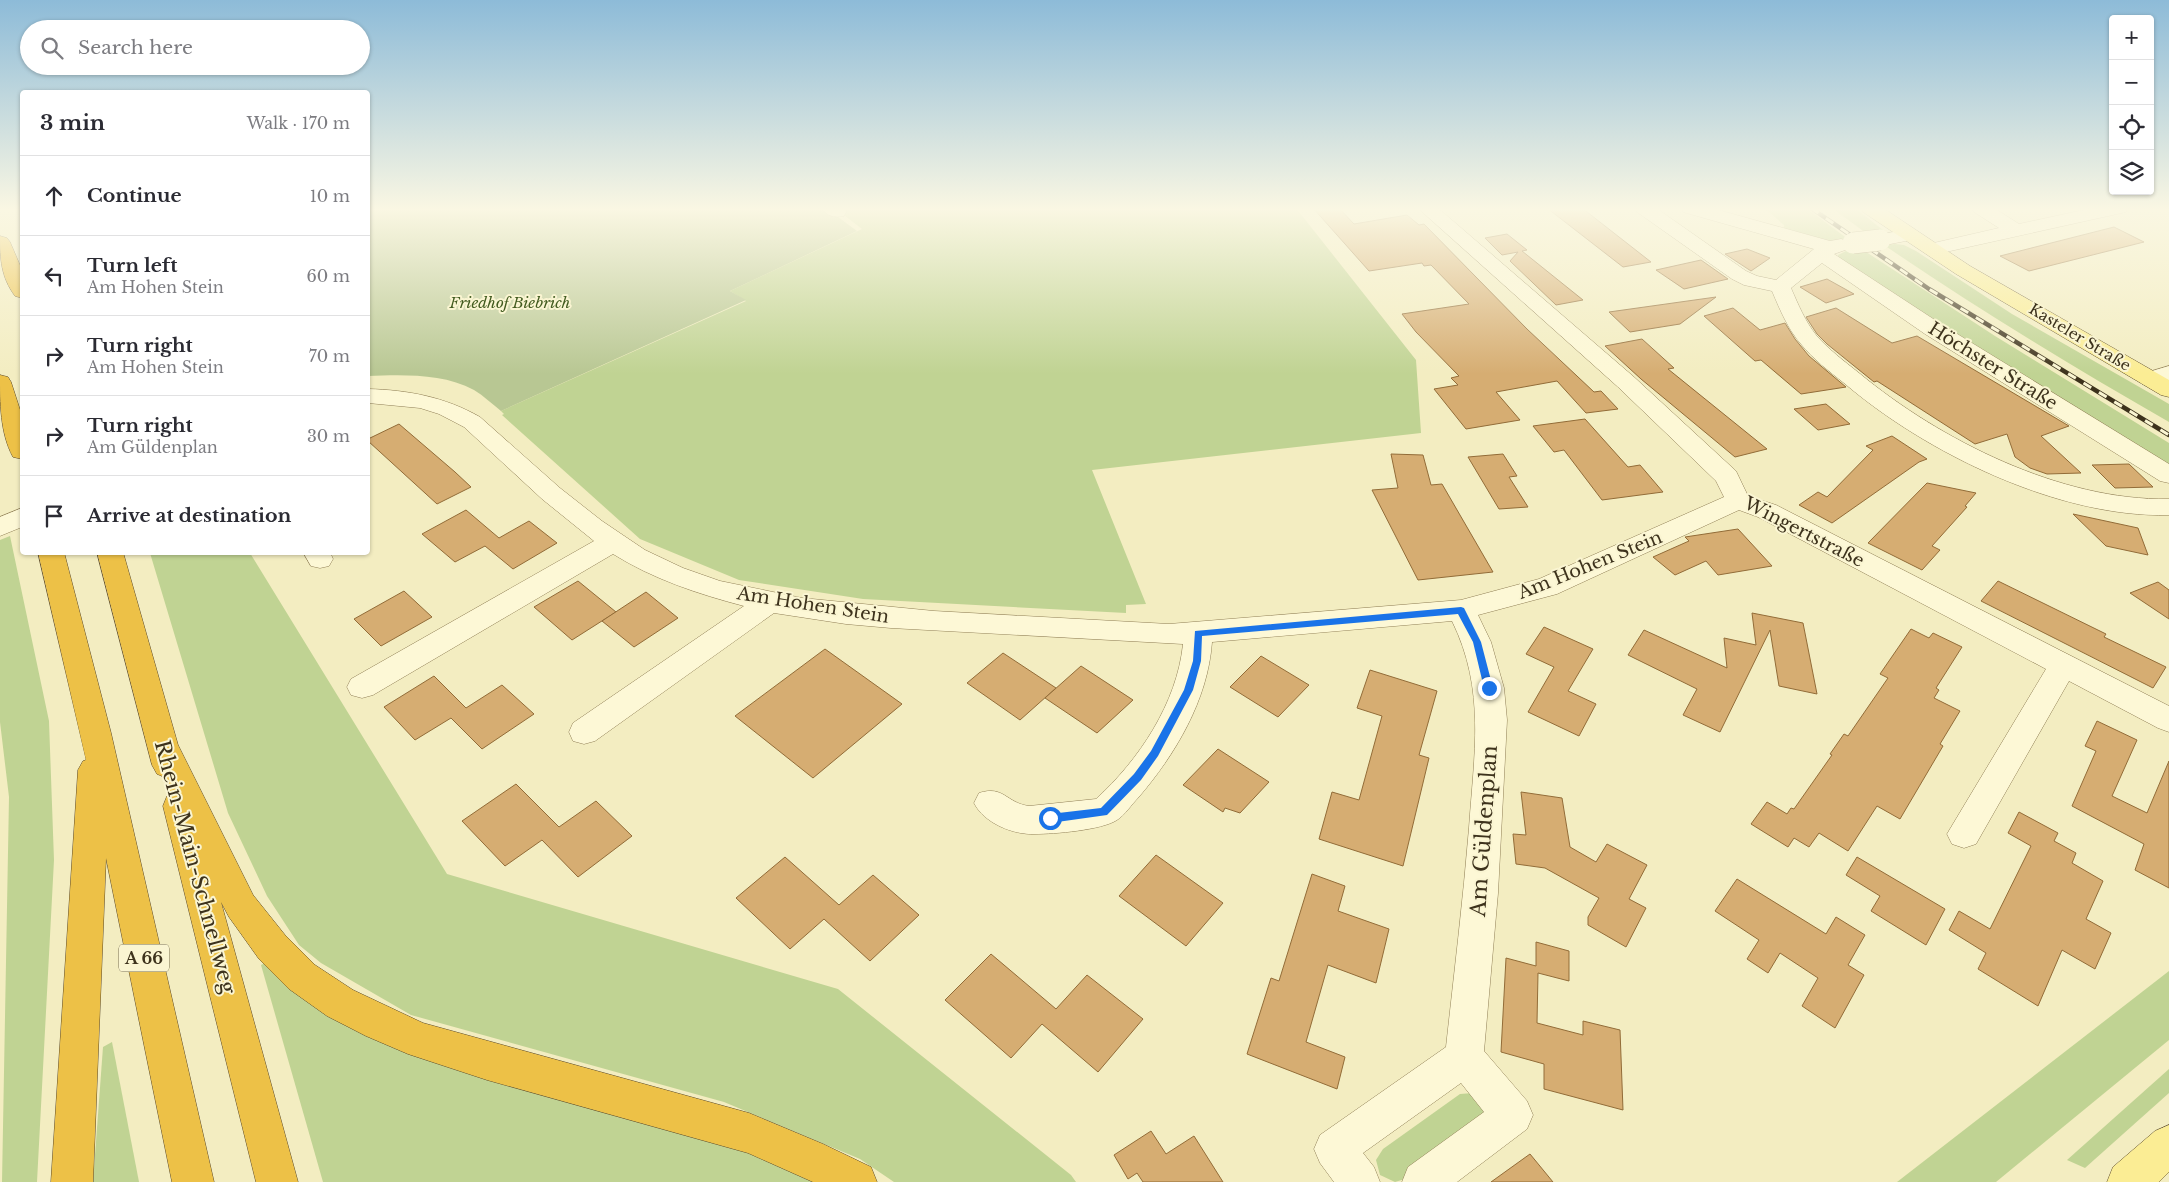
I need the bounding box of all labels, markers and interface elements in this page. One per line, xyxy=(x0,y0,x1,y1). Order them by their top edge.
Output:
map controls xyxy=(2109,15,2154,195)
button: + xyxy=(2109,15,2154,60)
search box xyxy=(20,20,370,75)
icon: search xyxy=(38,34,66,62)
text: Search here xyxy=(78,36,193,59)
button: − xyxy=(2109,60,2154,105)
button: locate xyxy=(2109,105,2154,150)
text: 3 min xyxy=(40,110,105,136)
text: Walk · 170 m xyxy=(247,113,350,133)
button: layers xyxy=(2109,150,2154,195)
icon: ahead xyxy=(40,182,68,210)
text: Continue xyxy=(87,184,182,207)
text: 10 m xyxy=(310,186,350,206)
text: Turn left xyxy=(87,254,178,277)
icon: left xyxy=(40,262,68,290)
text: 60 m xyxy=(307,266,350,286)
text: Am Hohen Stein xyxy=(87,277,224,297)
park label: Friedhof Biebrich xyxy=(449,293,571,312)
street label: Kasteler Straße xyxy=(2026,299,2134,375)
street label: Höchster Straße xyxy=(1924,317,2062,415)
text: Turn right xyxy=(87,334,193,357)
icon: right xyxy=(40,342,68,370)
text: 70 m xyxy=(309,346,350,366)
text: Am Hohen Stein xyxy=(87,357,224,377)
text: Turn right xyxy=(87,414,193,437)
icon: right xyxy=(40,422,68,450)
text: 30 m xyxy=(307,426,350,446)
text: Am Güldenplan xyxy=(87,437,218,457)
street label: Wingertstraße xyxy=(1739,492,1868,572)
icon: arrive xyxy=(40,502,68,530)
text: Arrive at destination xyxy=(87,504,291,527)
street label: Am Hohen Stein xyxy=(1514,526,1665,604)
street label: Am Hohen Stein xyxy=(734,582,891,628)
route end xyxy=(1478,677,1501,700)
street label: Rhein-Main-Schnellweg xyxy=(149,737,241,997)
street label: Am Güldenplan xyxy=(1465,744,1503,919)
route start xyxy=(1039,807,1062,830)
road number: A 66 xyxy=(119,944,169,971)

